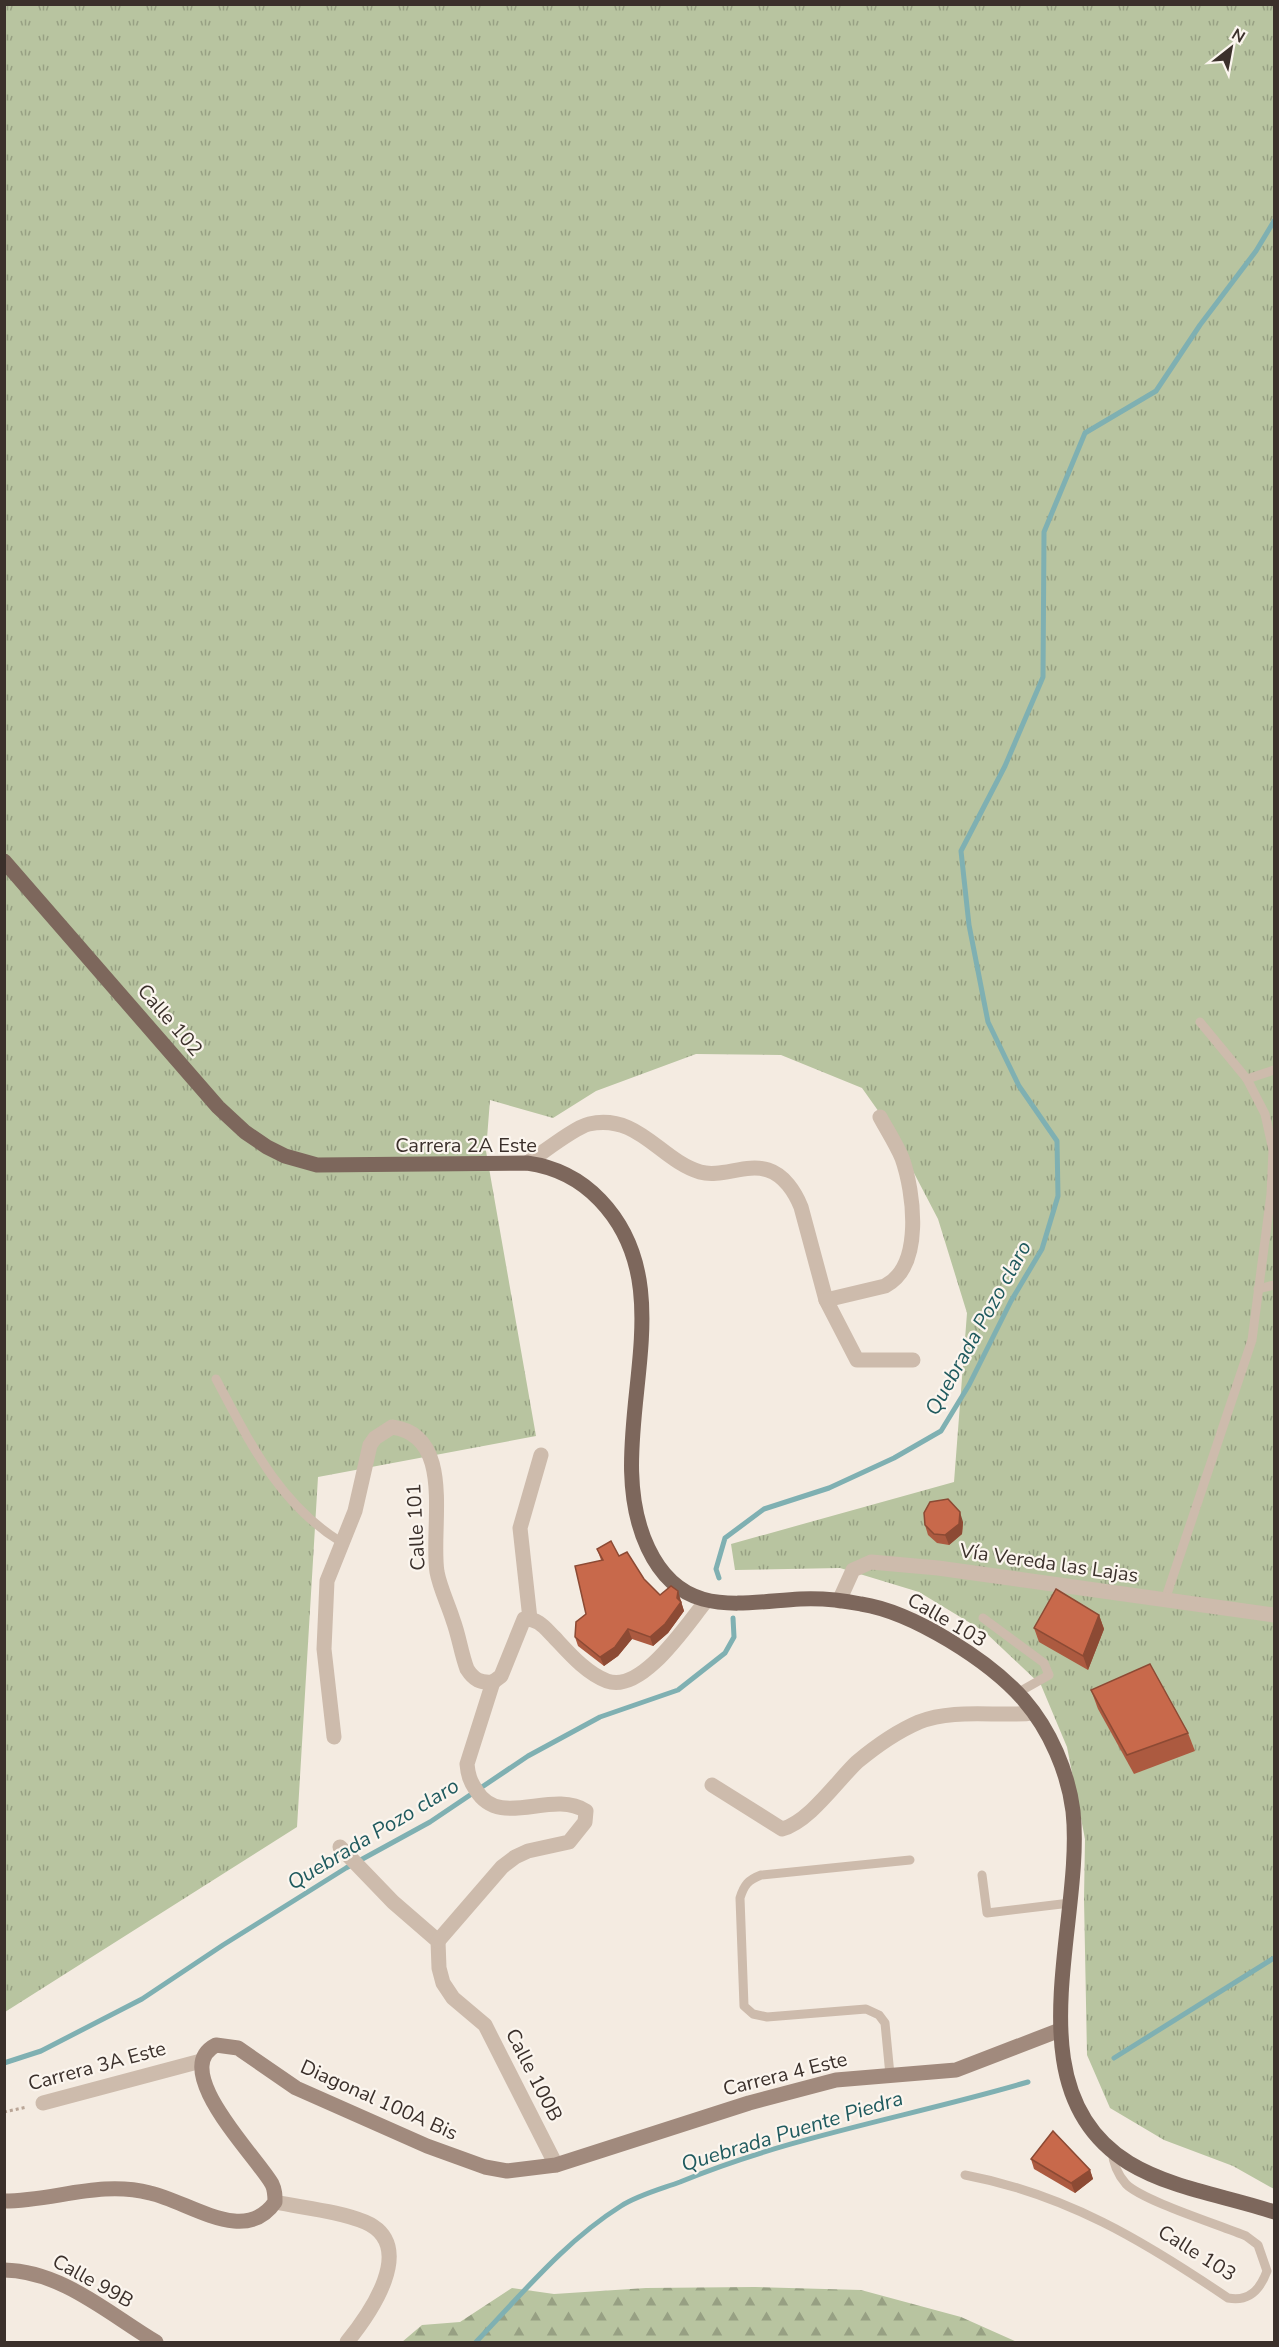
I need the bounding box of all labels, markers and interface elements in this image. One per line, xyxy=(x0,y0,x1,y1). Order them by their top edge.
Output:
north arrow xyxy=(1201,18,1261,78)
text: N xyxy=(1227,23,1249,49)
street label: Calle 102 xyxy=(131,978,209,1062)
street label: Carrera 2A Este xyxy=(395,1132,537,1159)
water label: Quebrada Pozo claro xyxy=(918,1236,1038,1420)
street label: Calle 101 xyxy=(400,1483,432,1571)
street label: Vía Vereda las Lajas xyxy=(957,1537,1140,1589)
street label: Calle 103 xyxy=(902,1586,992,1654)
water label: Quebrada Pozo claro xyxy=(282,1772,464,1896)
street label: Calle 100B xyxy=(499,2024,569,2126)
street label: Carrera 3A Este xyxy=(25,2035,169,2097)
street label: Carrera 4 Este xyxy=(720,2046,850,2102)
street label: Diagonal 100A Bis xyxy=(296,2053,462,2147)
water label: Quebrada Puente Piedra xyxy=(678,2084,906,2178)
street label: Calle 103 xyxy=(1153,2218,1241,2288)
street label: Calle 99B xyxy=(48,2248,138,2314)

